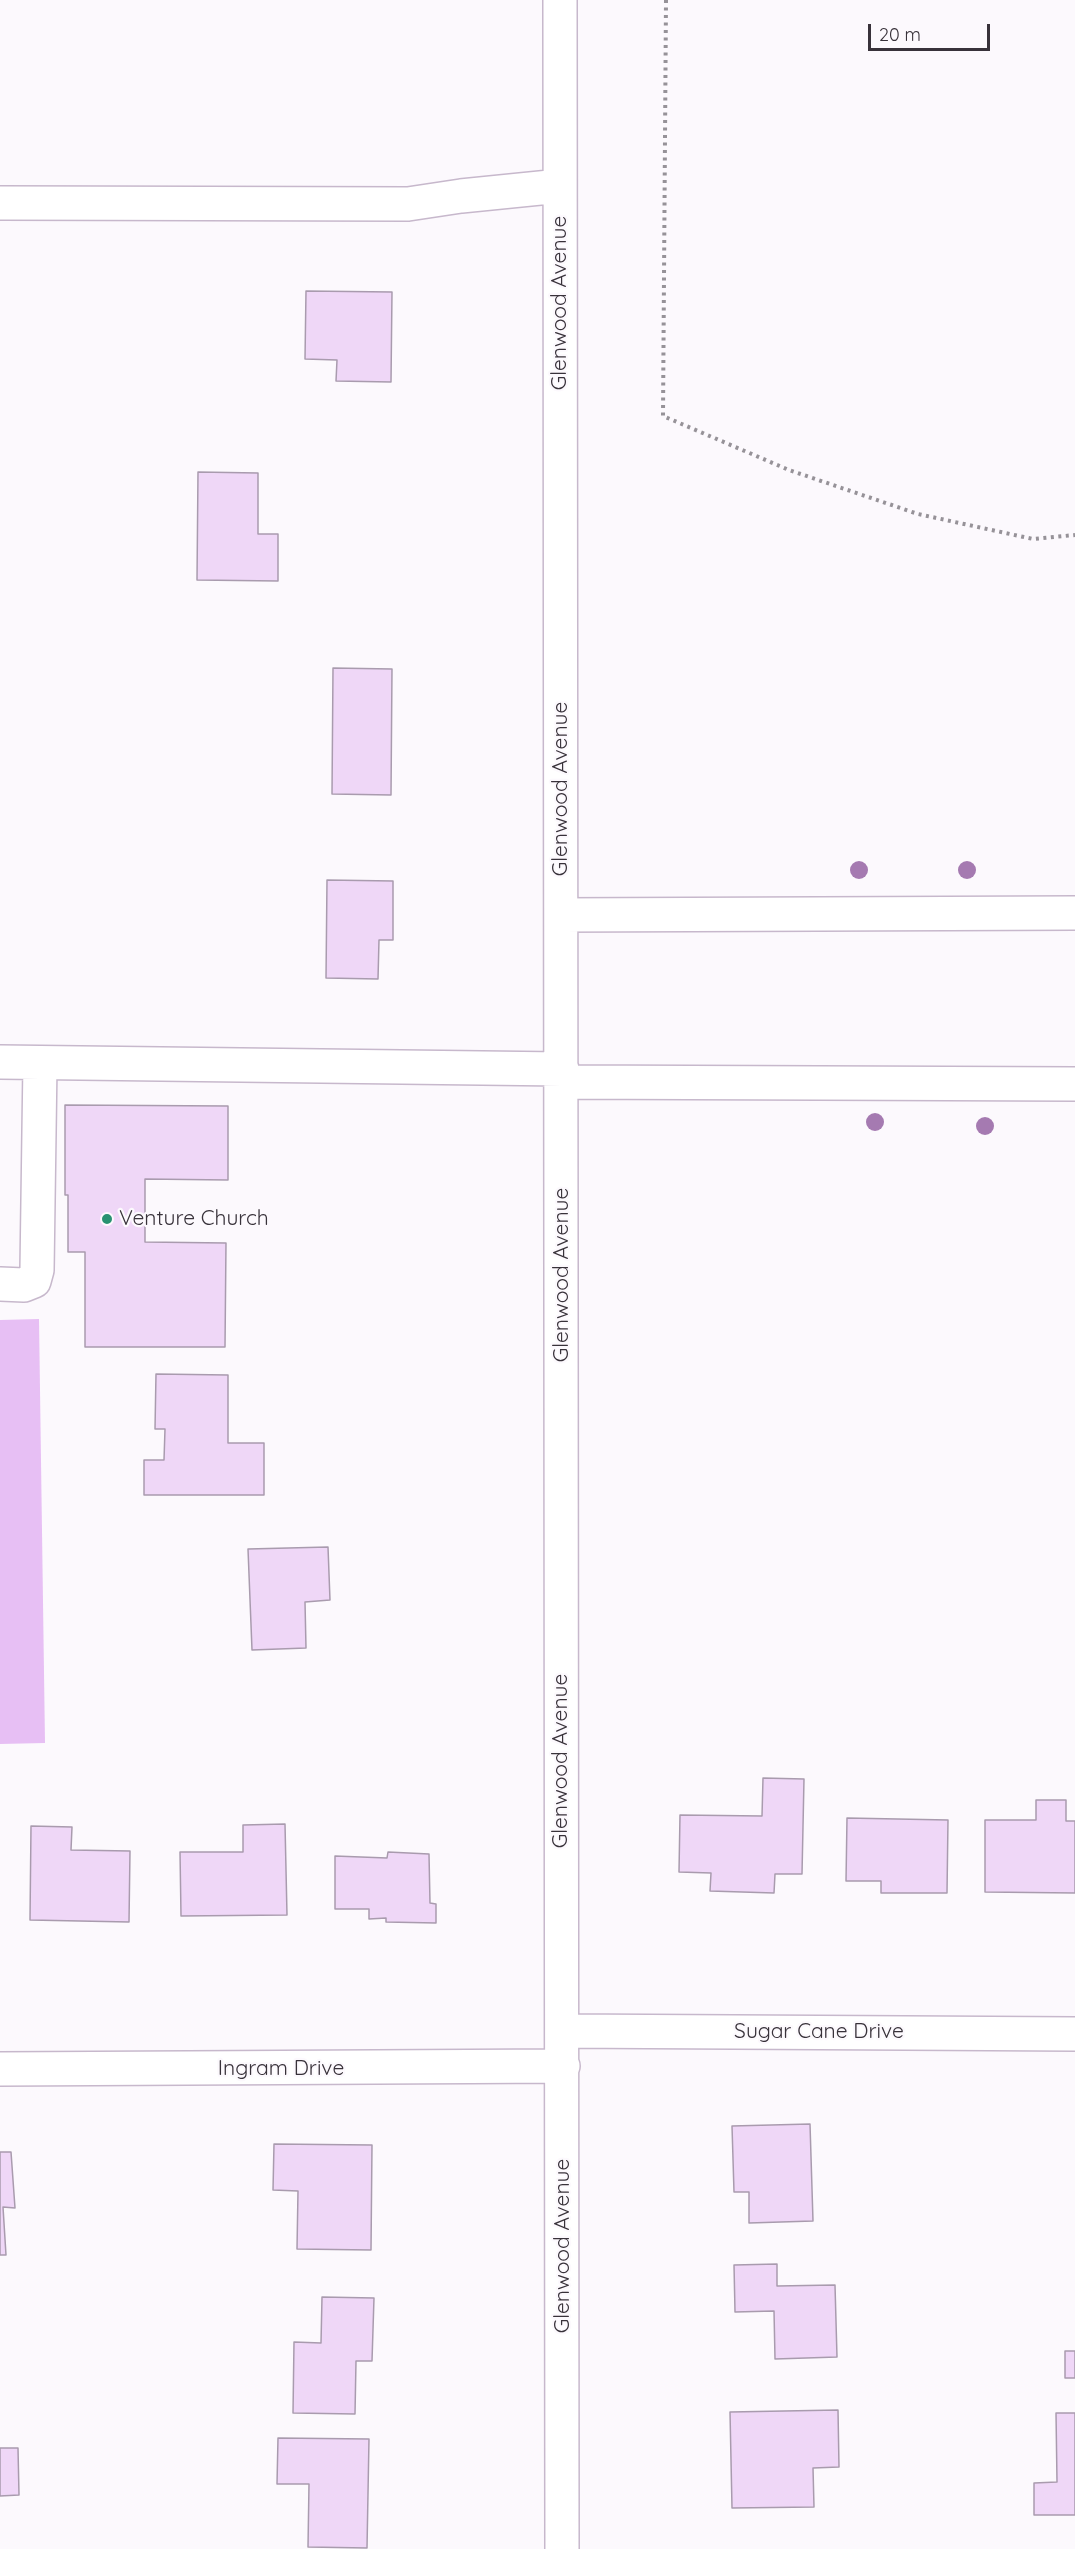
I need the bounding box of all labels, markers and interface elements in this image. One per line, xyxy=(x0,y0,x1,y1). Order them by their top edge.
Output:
scale bar xyxy=(871,12,992,50)
text: 20 m xyxy=(879,23,921,46)
street label: Glenwood Avenue xyxy=(547,216,573,390)
street label: Glenwood Avenue xyxy=(548,702,574,876)
street label: Glenwood Avenue xyxy=(549,1188,575,1362)
place label: Venture Church xyxy=(119,1206,269,1232)
marker: Venture Church xyxy=(100,1212,114,1226)
street label: Glenwood Avenue xyxy=(548,1674,574,1848)
street label: Sugar Cane Drive xyxy=(734,2019,904,2045)
street label: Ingram Drive xyxy=(218,2056,344,2082)
street label: Glenwood Avenue xyxy=(550,2159,576,2333)

